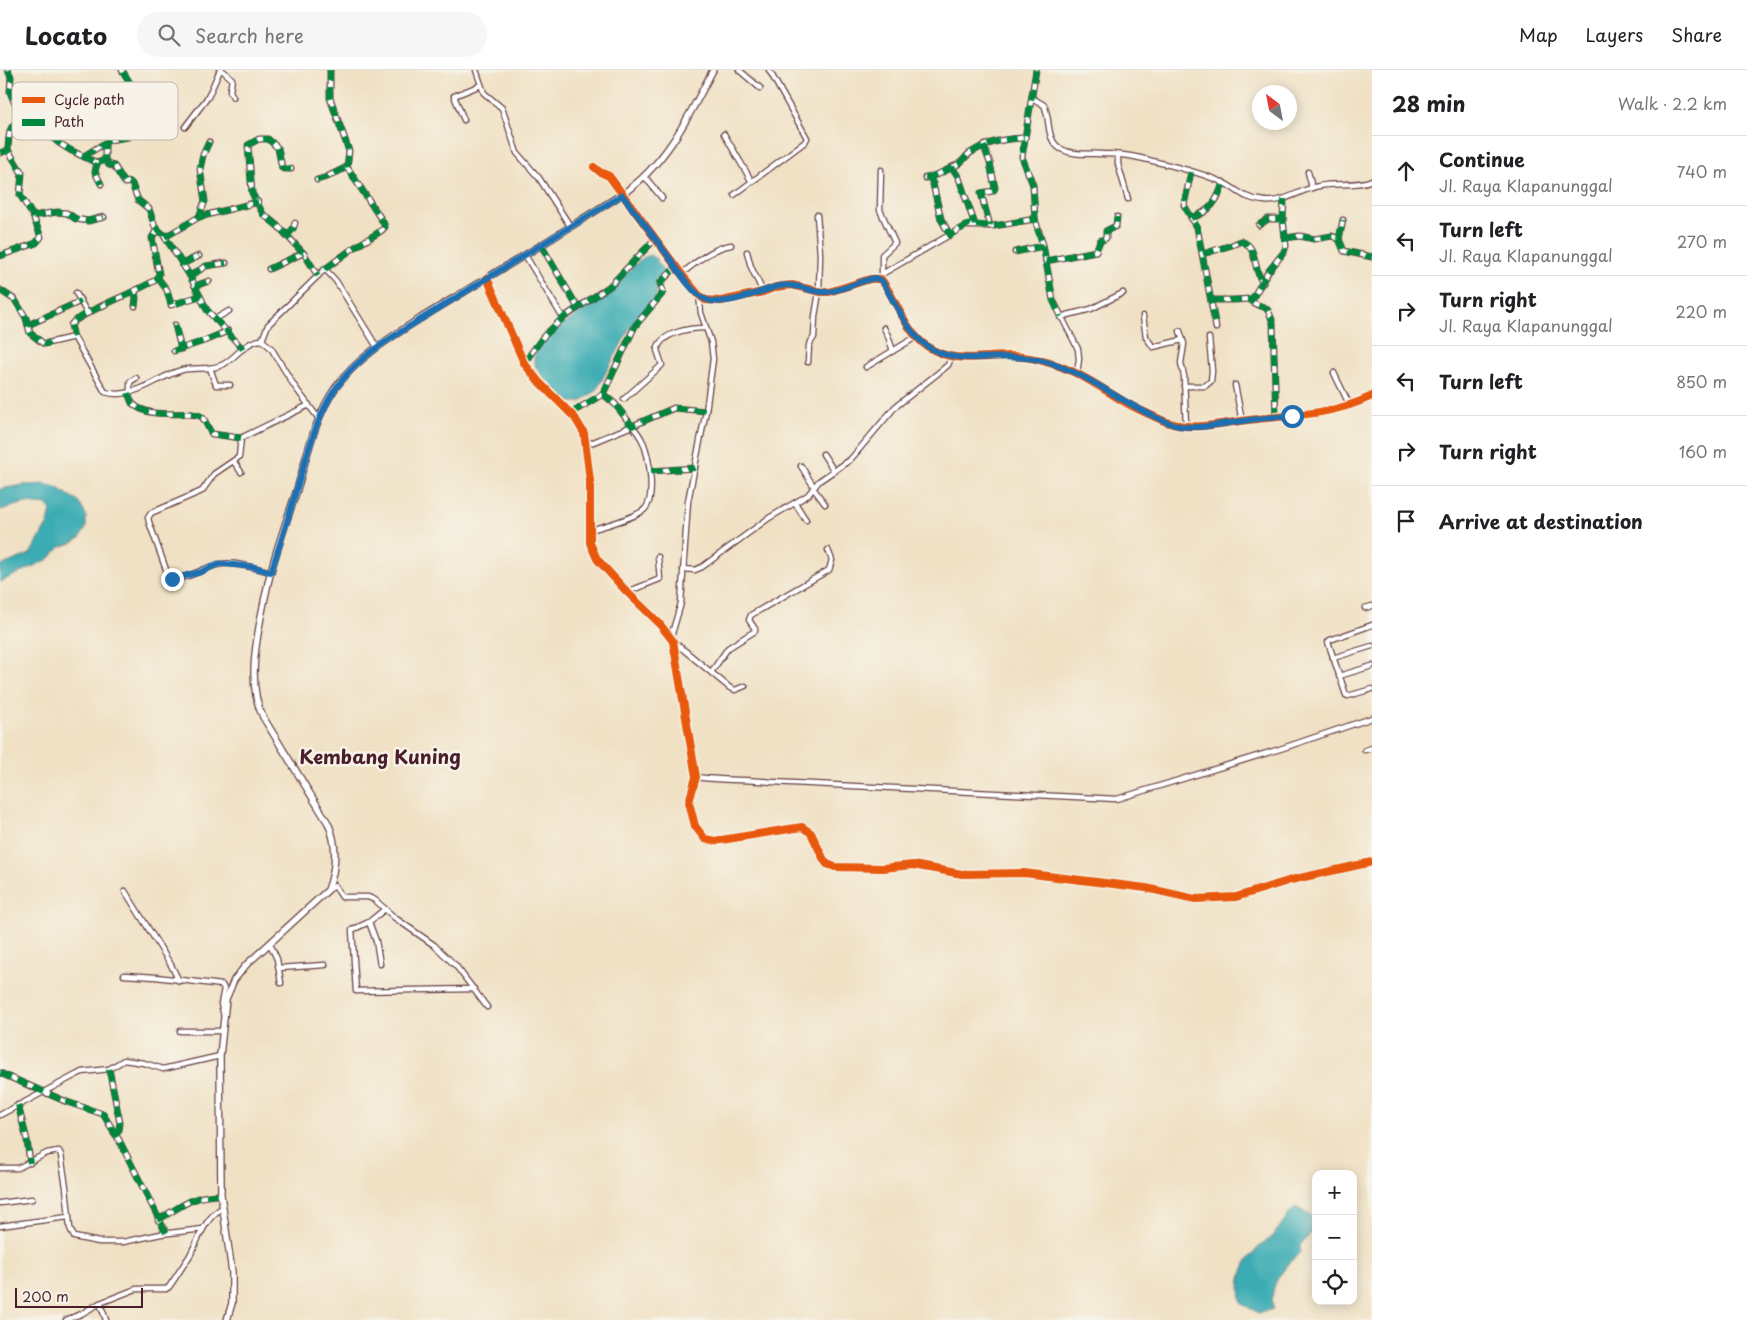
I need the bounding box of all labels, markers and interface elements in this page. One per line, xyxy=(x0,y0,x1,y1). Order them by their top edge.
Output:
search box xyxy=(137,12,487,57)
text: Locato xyxy=(25,17,107,53)
icon: search xyxy=(155,21,183,49)
text: Search here xyxy=(195,21,304,49)
text: Map xyxy=(1519,21,1558,48)
text: Layers xyxy=(1586,21,1643,48)
text: Share xyxy=(1671,21,1722,48)
legend xyxy=(12,82,178,140)
north arrow xyxy=(1252,85,1297,130)
text: 28 min xyxy=(1392,87,1465,119)
text: Cycle path xyxy=(54,89,125,110)
text: Walk · 2.2 km xyxy=(1618,91,1727,115)
text: Path xyxy=(54,111,84,132)
text: Continue xyxy=(1439,145,1525,173)
icon: ahead xyxy=(1392,157,1420,185)
text: 740 m xyxy=(1677,159,1727,183)
text: Jl. Raya Klapanunggal xyxy=(1439,173,1613,197)
text: Turn left xyxy=(1439,215,1523,243)
icon: left xyxy=(1392,227,1420,255)
text: 270 m xyxy=(1677,229,1727,253)
text: Jl. Raya Klapanunggal xyxy=(1439,243,1613,267)
text: Turn right xyxy=(1439,285,1537,313)
icon: right xyxy=(1392,297,1420,325)
text: 220 m xyxy=(1676,299,1727,323)
text: Jl. Raya Klapanunggal xyxy=(1439,313,1613,337)
icon: left xyxy=(1392,367,1420,395)
text: Turn left xyxy=(1439,367,1523,395)
text: 850 m xyxy=(1676,369,1727,393)
route start xyxy=(1281,405,1304,428)
icon: right xyxy=(1392,437,1420,465)
text: Turn right xyxy=(1439,437,1537,465)
text: 160 m xyxy=(1679,439,1727,463)
icon: arrive xyxy=(1392,507,1420,535)
text: Arrive at destination xyxy=(1439,507,1643,535)
route end xyxy=(161,568,184,591)
district label: Kembang Kuning xyxy=(299,742,461,770)
map controls xyxy=(1312,1170,1357,1305)
button: + xyxy=(1312,1170,1357,1215)
button: − xyxy=(1312,1215,1357,1260)
button: locate xyxy=(1312,1260,1357,1305)
scale bar xyxy=(15,1285,142,1308)
text: 200 m xyxy=(22,1286,69,1307)

